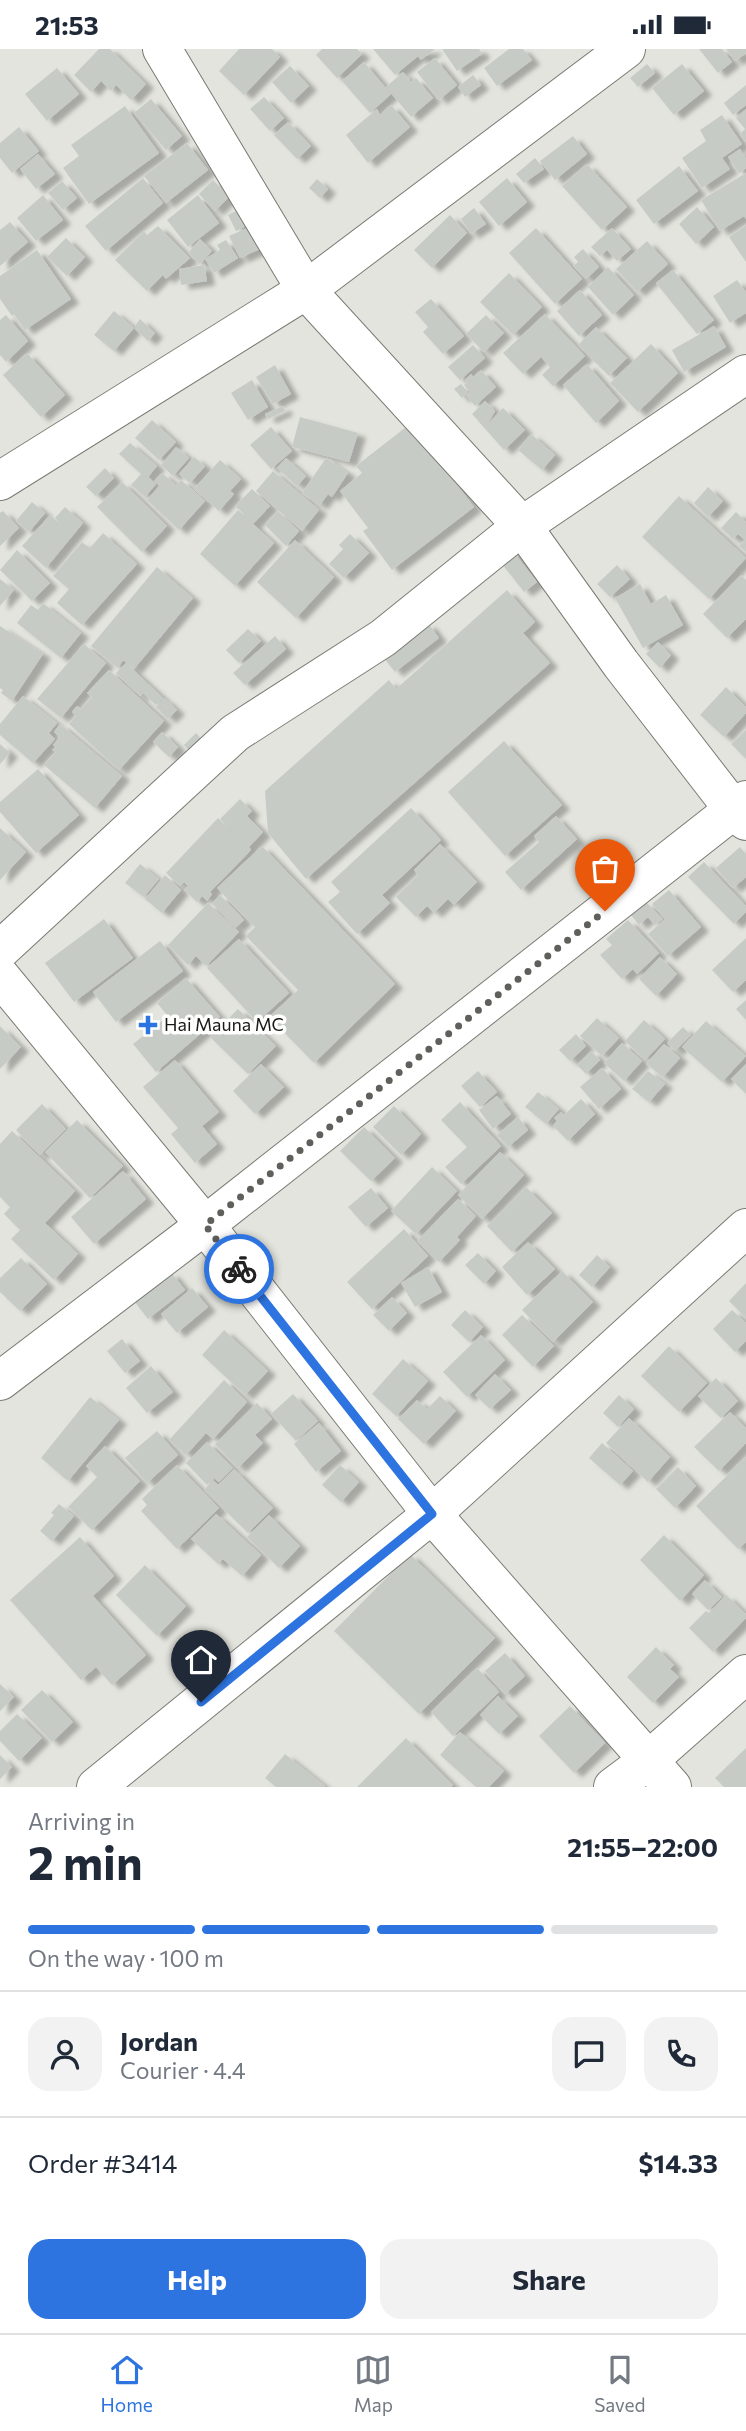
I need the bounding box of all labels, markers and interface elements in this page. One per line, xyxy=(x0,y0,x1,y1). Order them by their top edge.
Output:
text: 21:53 xyxy=(35,9,99,40)
pin xyxy=(575,839,635,911)
icon: bag xyxy=(586,850,624,888)
place label: Hai Mauna MC xyxy=(164,1013,284,1035)
marker: Hai Mauna MC xyxy=(138,1015,158,1035)
courier xyxy=(204,1234,274,1304)
icon: bike xyxy=(220,1250,258,1288)
pin xyxy=(171,1630,231,1702)
icon: home xyxy=(182,1641,220,1679)
text: Arriving in xyxy=(28,1807,135,1835)
text: 21:55–22:00 xyxy=(567,1831,718,1862)
text: 2 min xyxy=(28,1833,143,1889)
text: On the way · 100 m xyxy=(28,1944,224,1972)
button: person xyxy=(28,2017,102,2091)
button: chat xyxy=(552,2017,626,2091)
button: phone xyxy=(644,2017,718,2091)
text: Jordan xyxy=(120,2025,198,2056)
text: Courier · 4.4 xyxy=(120,2056,246,2084)
text: Order #3414 xyxy=(28,2147,177,2178)
text: $14.33 xyxy=(638,2147,718,2178)
button: Help xyxy=(28,2239,366,2319)
button: Share xyxy=(380,2239,718,2319)
tab: Home xyxy=(101,2351,153,2416)
tab: Map xyxy=(354,2351,393,2416)
tab: Saved xyxy=(594,2351,645,2416)

